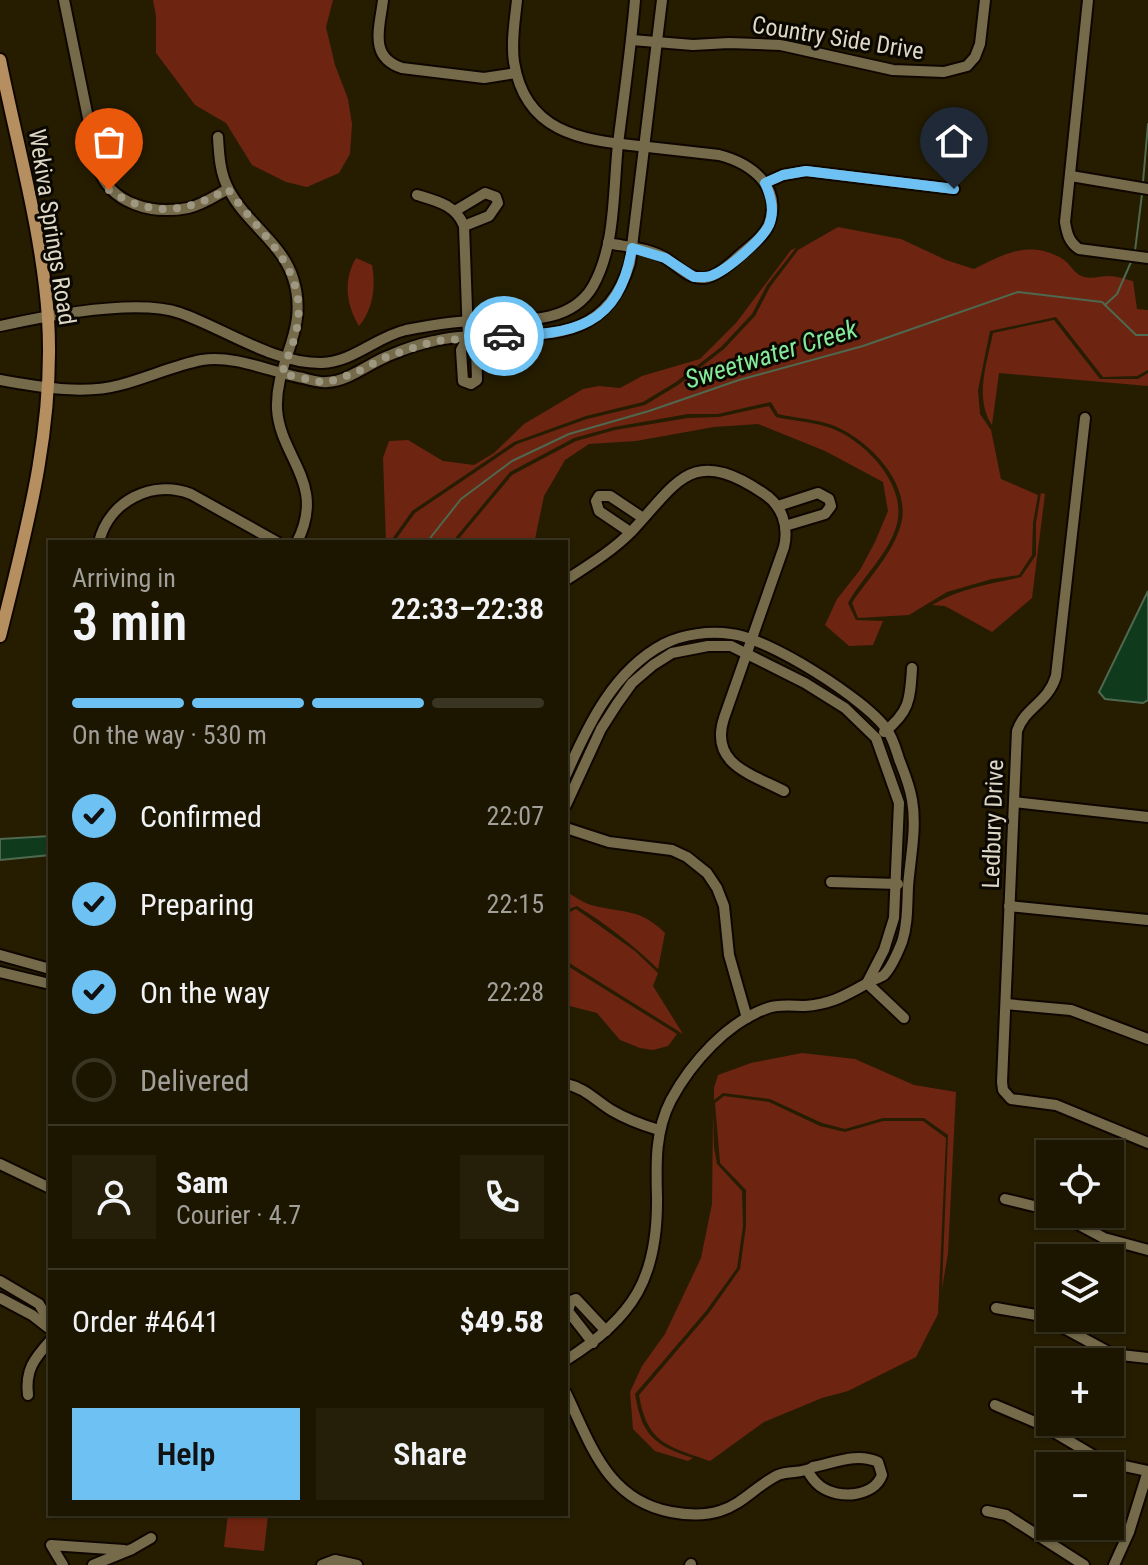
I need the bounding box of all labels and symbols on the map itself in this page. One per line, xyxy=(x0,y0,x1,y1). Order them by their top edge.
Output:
street label: Country Side Drive xyxy=(750,11,926,65)
pin xyxy=(920,107,988,189)
pin xyxy=(75,108,143,190)
street label: Wekiva Springs Road xyxy=(23,127,81,327)
courier xyxy=(464,296,544,376)
water label: Sweetwater Creek xyxy=(681,313,861,394)
street label: Ledbury Drive xyxy=(977,759,1009,889)

